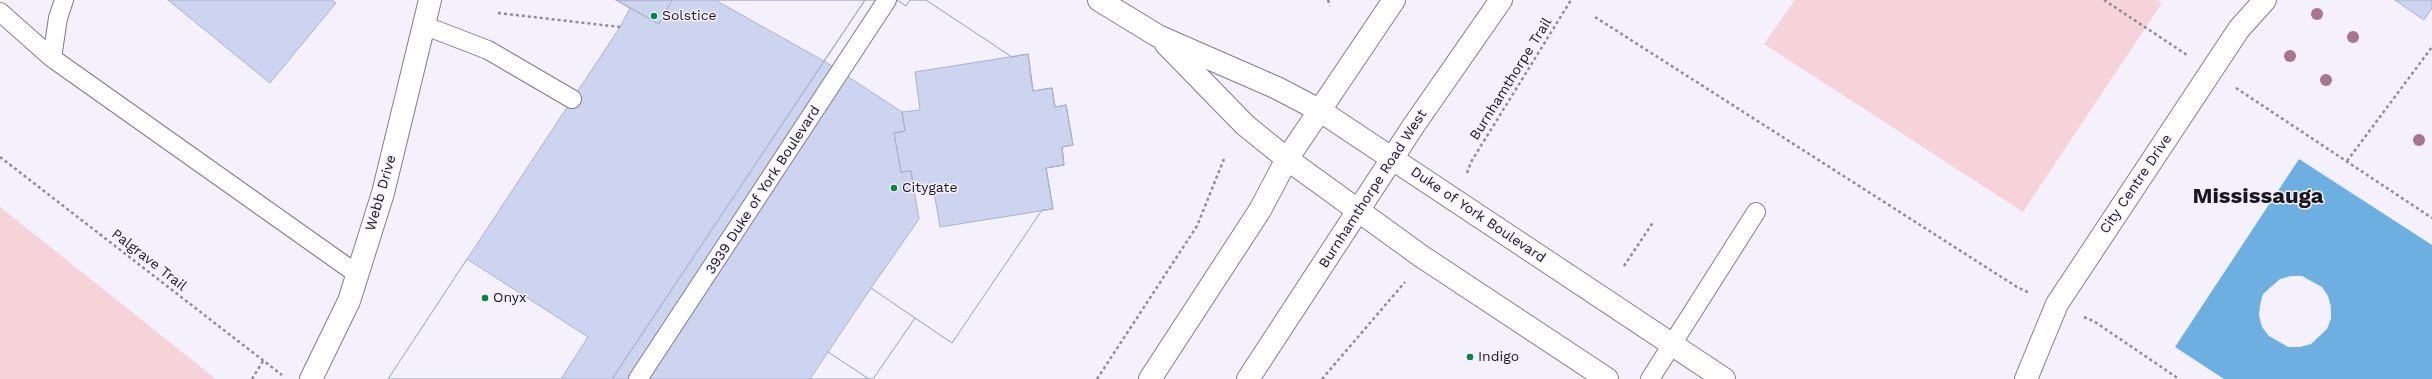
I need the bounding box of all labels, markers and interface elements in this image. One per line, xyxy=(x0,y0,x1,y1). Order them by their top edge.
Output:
place label: Solstice xyxy=(662,8,717,24)
marker: Solstice xyxy=(649,11,659,21)
street label: Burnhamthorpe Trail xyxy=(1466,15,1556,143)
street label: 3939 Duke of York Boulevard xyxy=(702,103,824,277)
street label: Burnhamthorpe Road West xyxy=(1315,107,1431,271)
street label: City Centre Drive xyxy=(2096,131,2176,237)
street label: Webb Drive xyxy=(362,153,400,233)
street label: Duke of York Boulevard xyxy=(1407,164,1549,266)
place label: Citygate xyxy=(902,180,957,196)
marker: Citygate xyxy=(889,183,899,193)
district label: Mississauga xyxy=(2192,184,2324,210)
street label: Palgrave Trail xyxy=(108,226,190,294)
place label: Onyx xyxy=(493,290,527,306)
marker: Onyx xyxy=(480,293,490,303)
place label: Indigo xyxy=(1478,349,1519,365)
marker: Indigo xyxy=(1465,352,1475,362)

